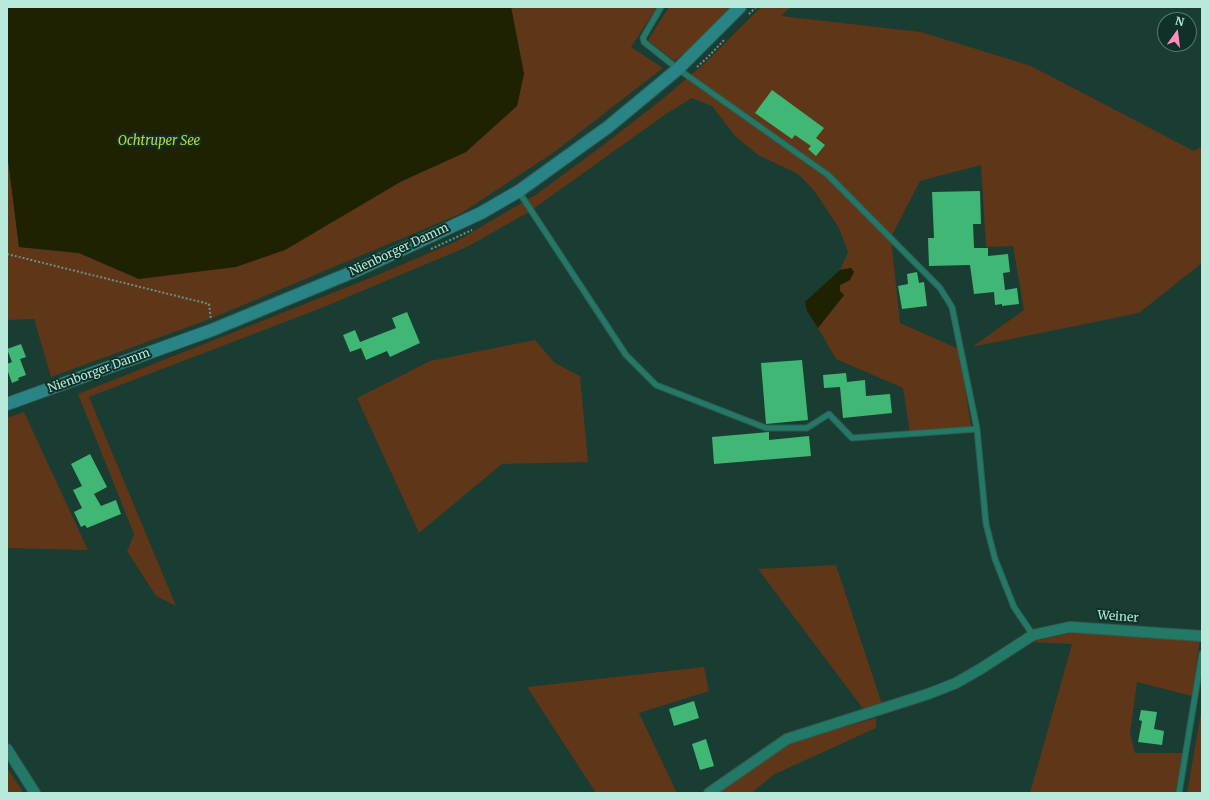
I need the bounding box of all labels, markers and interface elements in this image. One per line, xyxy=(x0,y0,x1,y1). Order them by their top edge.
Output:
north arrow xyxy=(1157,12,1197,52)
text: N xyxy=(1174,13,1186,29)
water label: Ochtruper See xyxy=(118,133,200,149)
street label: Nienborger Damm xyxy=(347,221,451,279)
street label: Nienborger Damm xyxy=(46,346,152,396)
street label: Weiner xyxy=(1097,608,1139,626)

